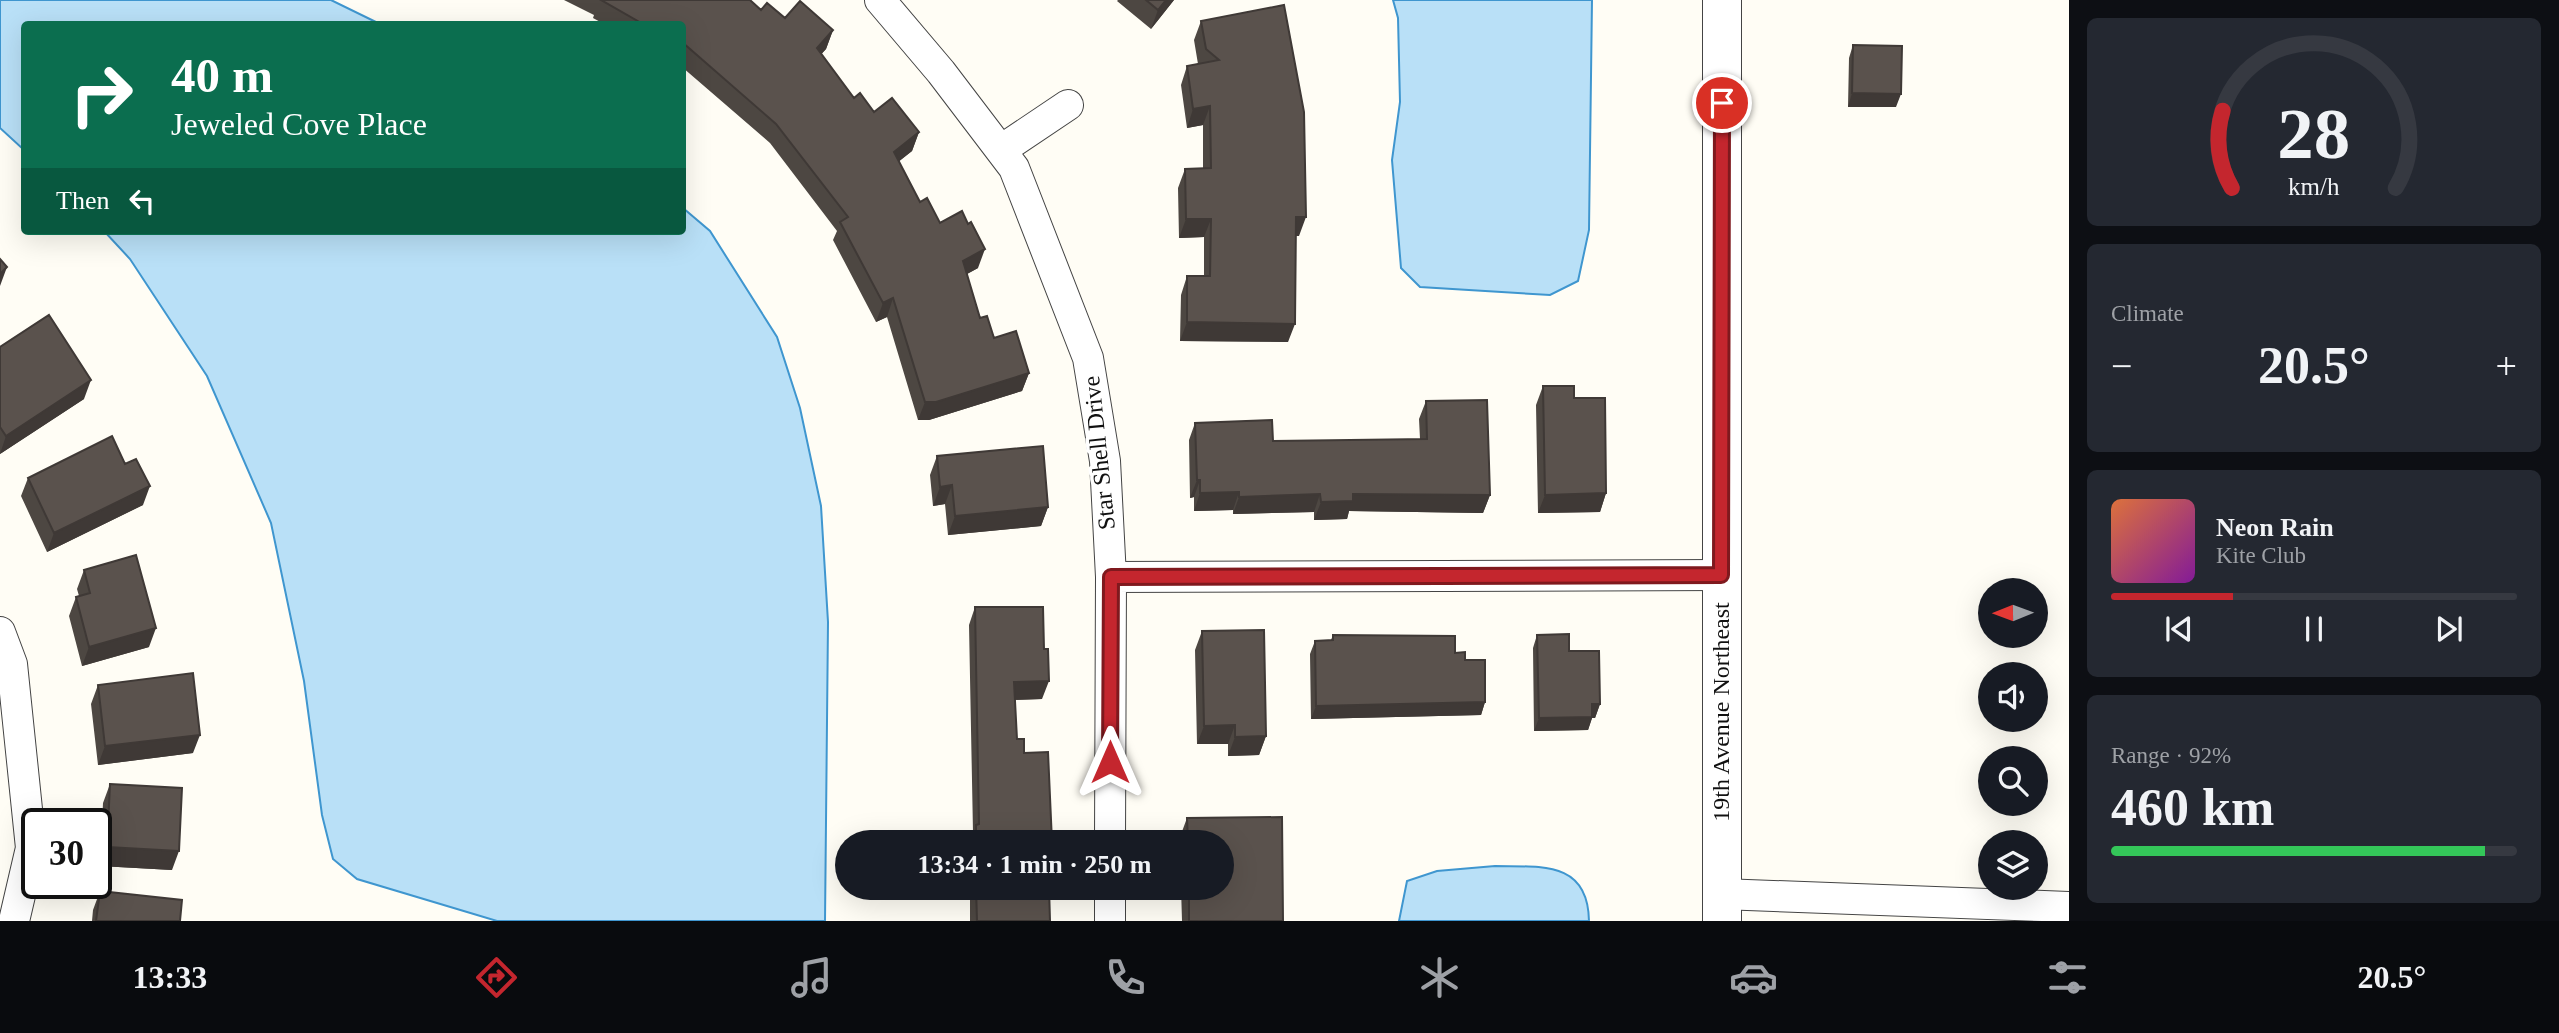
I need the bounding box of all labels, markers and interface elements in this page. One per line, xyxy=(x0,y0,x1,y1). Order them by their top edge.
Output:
text: 40 m xyxy=(171,48,273,103)
icon: right xyxy=(56,49,147,140)
pin xyxy=(1692,73,1752,133)
icon: arrive xyxy=(1703,84,1741,122)
text: 28 xyxy=(2278,93,2350,174)
text: Jeweled Cove Place xyxy=(171,106,427,142)
text: km/h xyxy=(2288,173,2340,200)
icon: left xyxy=(123,182,161,220)
text: Then xyxy=(56,186,109,215)
text: Climate xyxy=(2111,301,2184,326)
text: 20.5° xyxy=(2258,337,2370,394)
text: − xyxy=(2111,345,2132,387)
text: + xyxy=(2496,345,2517,387)
street label: Star Shell Drive xyxy=(1078,375,1120,531)
text: Neon Rain xyxy=(2216,513,2334,542)
text: Kite Club xyxy=(2216,543,2306,568)
north arrow xyxy=(1978,578,2048,648)
map controls xyxy=(1978,578,2048,900)
street label: 19th Avenue Northeast xyxy=(1708,602,1734,822)
icon: previous xyxy=(2160,610,2198,648)
icon: pause xyxy=(2295,610,2333,648)
icon: next xyxy=(2430,610,2468,648)
button: sound xyxy=(1978,662,2048,732)
position arrow xyxy=(1073,725,1147,799)
text: Range · 92% xyxy=(2111,743,2231,768)
button: search xyxy=(1978,746,2048,816)
text: 460 km xyxy=(2111,779,2274,836)
speed limit sign: 30 xyxy=(21,808,112,899)
button: layers xyxy=(1978,830,2048,900)
text: 13:34 · 1 min · 250 m xyxy=(918,850,1152,879)
icon: directions xyxy=(472,953,521,1002)
icon: music xyxy=(787,953,836,1002)
icon: phone xyxy=(1101,953,1150,1002)
icon: climate xyxy=(1415,953,1464,1002)
icon: car xyxy=(1729,953,1778,1002)
icon: filters xyxy=(2043,953,2092,1002)
text: 13:33 xyxy=(133,959,207,995)
text: 20.5° xyxy=(2358,959,2426,995)

